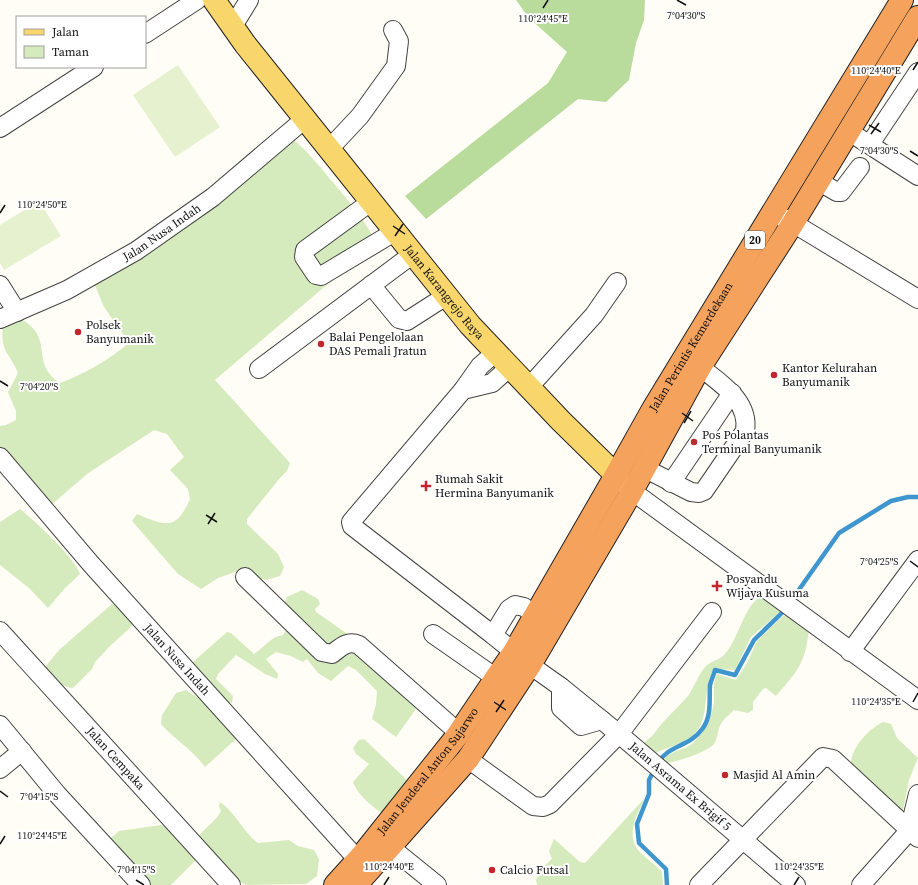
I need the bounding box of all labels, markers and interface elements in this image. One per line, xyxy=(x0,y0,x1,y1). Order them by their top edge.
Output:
text: 7°04'30"S xyxy=(667,9,705,22)
text: 110°24'45"E xyxy=(518,12,568,25)
legend xyxy=(16,16,146,68)
text: Jalan xyxy=(51,24,79,40)
text: Taman xyxy=(52,44,89,60)
text: 110°24'40"E xyxy=(851,64,901,77)
text: 7°04'30"S xyxy=(860,144,898,157)
text: 110°24'50"E xyxy=(17,198,67,211)
street label: Jalan Nusa Indah xyxy=(119,200,204,265)
road number: 20 xyxy=(745,231,765,249)
street label: Jalan Karangrejo Raya xyxy=(400,241,488,344)
street label: Jalan Perintis Kemerdekaan xyxy=(645,279,736,415)
place label: Polsek Banyumanik xyxy=(86,317,154,347)
marker: Polsek Banyumanik xyxy=(73,327,83,337)
place label: Balai Pengelolaan DAS Pemali Jratun xyxy=(329,329,427,359)
marker: Balai Pengelolaan DAS Pemali Jratun xyxy=(316,339,326,349)
place label: Kantor Kelurahan Banyumanik xyxy=(782,360,877,390)
marker: Kantor Kelurahan Banyumanik xyxy=(769,370,779,380)
text: 7°04'20"S xyxy=(20,380,58,393)
place label: Pos Polantas Terminal Banyumanik xyxy=(702,427,822,457)
marker: Pos Polantas Terminal Banyumanik xyxy=(689,437,699,447)
place label: Rumah Sakit Hermina Banyumanik xyxy=(435,471,554,501)
marker: Rumah Sakit Hermina Banyumanik xyxy=(420,480,432,492)
text: 7°04'25"S xyxy=(860,555,898,568)
place label: Posyandu Wijaya Kusuma xyxy=(726,571,810,601)
marker: Posyandu Wijaya Kusuma xyxy=(711,580,723,592)
street label: Jalan Nusa Indah xyxy=(140,619,214,699)
text: 110°24'35"E xyxy=(851,695,901,708)
street label: Jalan Jenderal Anton Sujarwo xyxy=(373,704,482,839)
street label: Jalan Cempaka xyxy=(82,723,149,794)
street label: Jalan Asrama Ex Brigif 5 xyxy=(625,738,735,834)
place label: Masjid Al Amin xyxy=(733,767,815,783)
marker: Masjid Al Amin xyxy=(720,770,730,780)
text: 7°04'15"S xyxy=(20,790,58,803)
text: 110°24'45"E xyxy=(17,829,67,842)
text: 110°24'40"E xyxy=(364,860,414,873)
text: 110°24'35"E xyxy=(774,860,824,873)
place label: Calcio Futsal xyxy=(500,862,569,878)
text: 7°04'15"S xyxy=(117,863,155,876)
marker: Calcio Futsal xyxy=(487,865,497,875)

